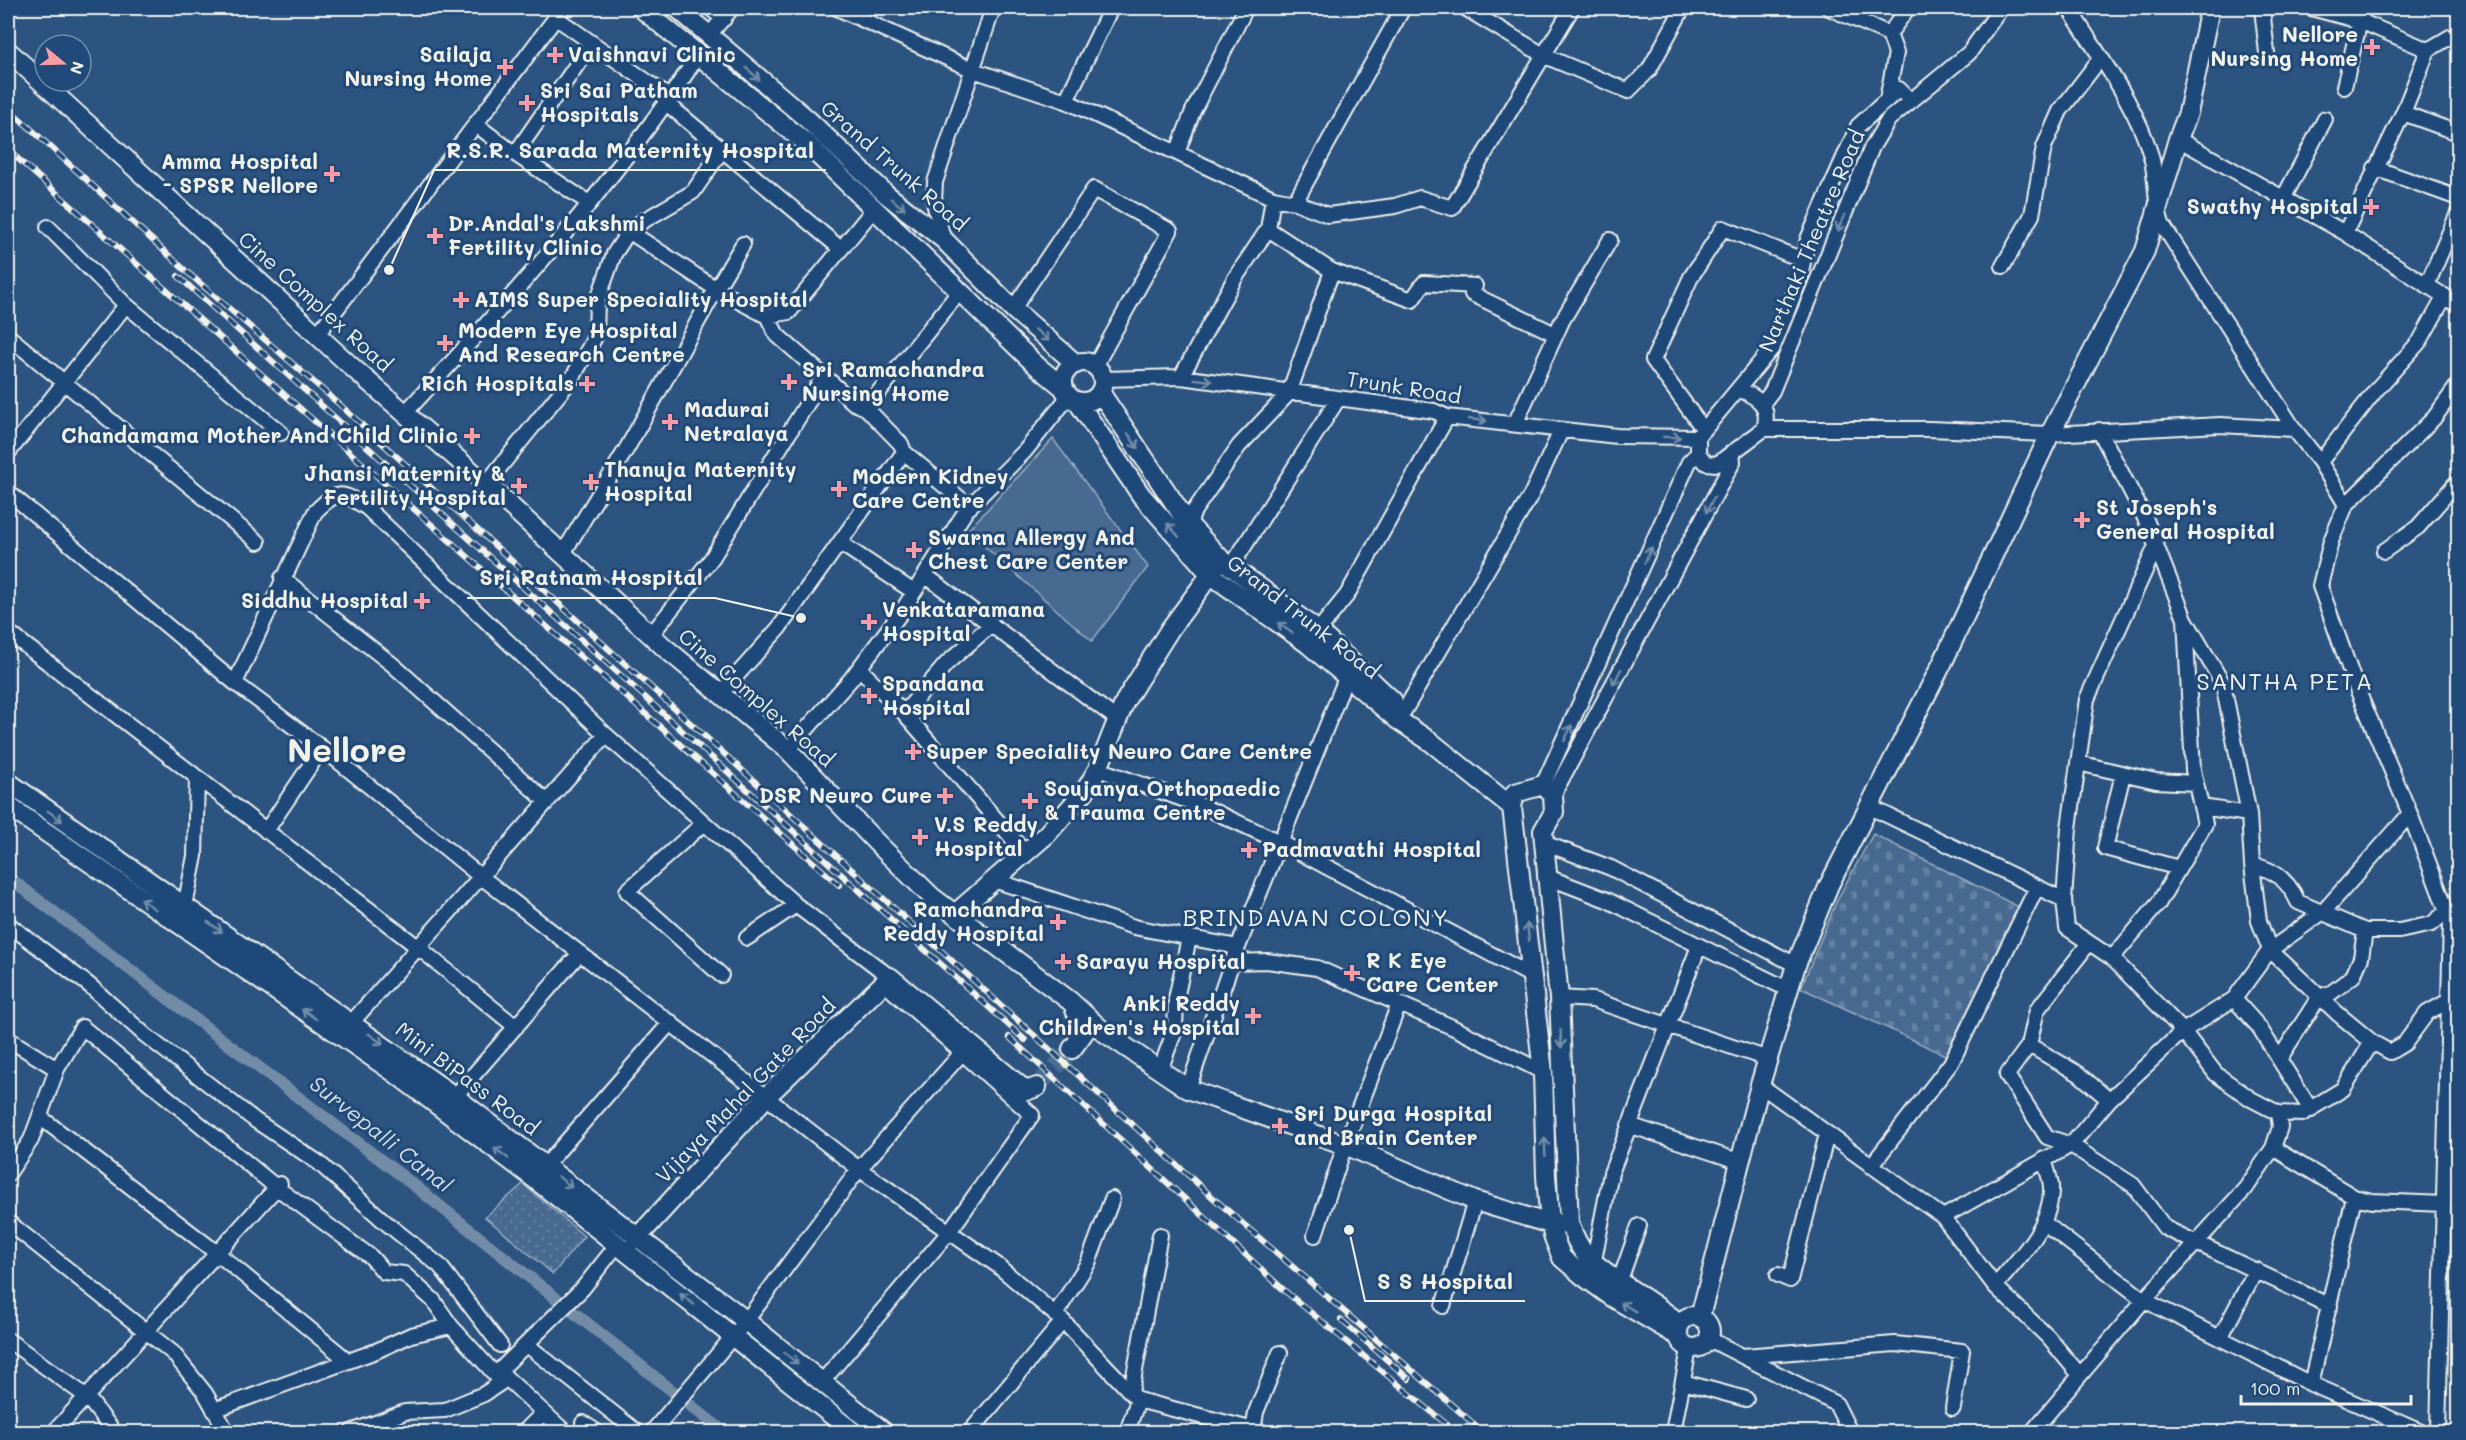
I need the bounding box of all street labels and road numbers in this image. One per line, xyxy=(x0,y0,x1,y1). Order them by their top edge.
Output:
street label: Grand Trunk Road xyxy=(816,94,974,236)
street label: Narthaki Theatre Road xyxy=(1751,125,1870,356)
street label: Cine Complex Road xyxy=(233,225,399,377)
street label: Trunk Road xyxy=(1345,364,1463,409)
street label: Grand Trunk Road xyxy=(1222,548,1386,684)
street label: Cine Complex Road xyxy=(673,622,841,772)
street label: Vijaya Mahal Gate Road xyxy=(649,992,841,1188)
street label: Mini BiPass Road xyxy=(391,1015,545,1141)

